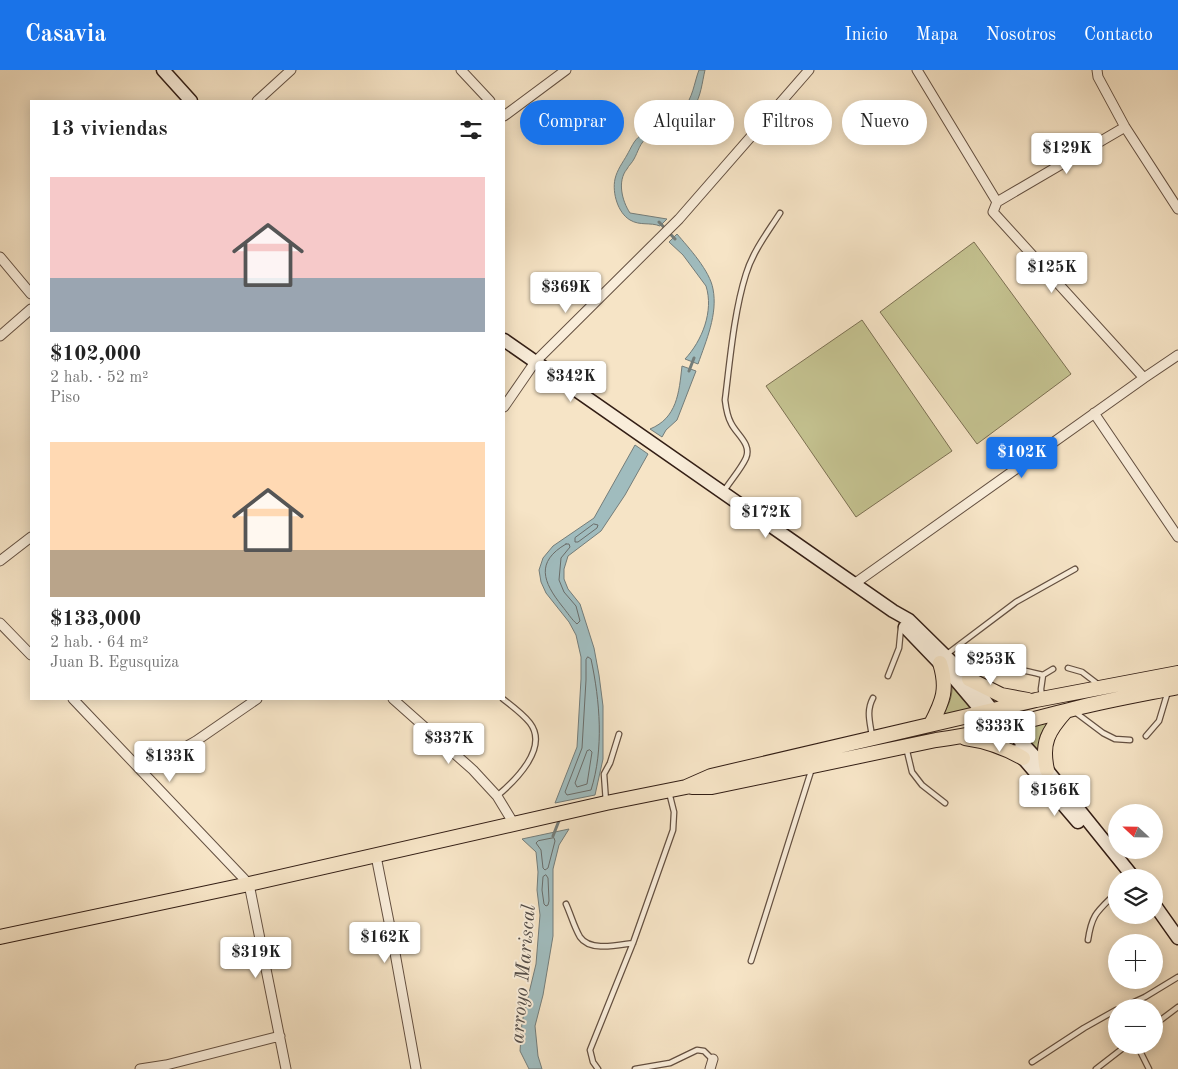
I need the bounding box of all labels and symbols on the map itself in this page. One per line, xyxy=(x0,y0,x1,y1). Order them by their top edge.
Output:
pin: $129K xyxy=(1032,132,1102,175)
pin: $125K xyxy=(1017,252,1087,294)
pin: $369K xyxy=(531,272,601,314)
pin: $342K xyxy=(536,360,606,403)
pin: $102K xyxy=(987,436,1057,479)
pin: $172K xyxy=(731,496,801,539)
pin: $253K xyxy=(956,644,1026,686)
pin: $333K xyxy=(965,710,1035,753)
pin: $337K xyxy=(414,722,484,765)
pin: $133K xyxy=(135,740,205,783)
pin: $156K xyxy=(1020,774,1090,817)
north arrow xyxy=(1108,804,1162,859)
water label: arroyo Mariscal xyxy=(508,904,540,1045)
pin: $162K xyxy=(350,922,420,964)
pin: $319K xyxy=(221,936,291,979)

